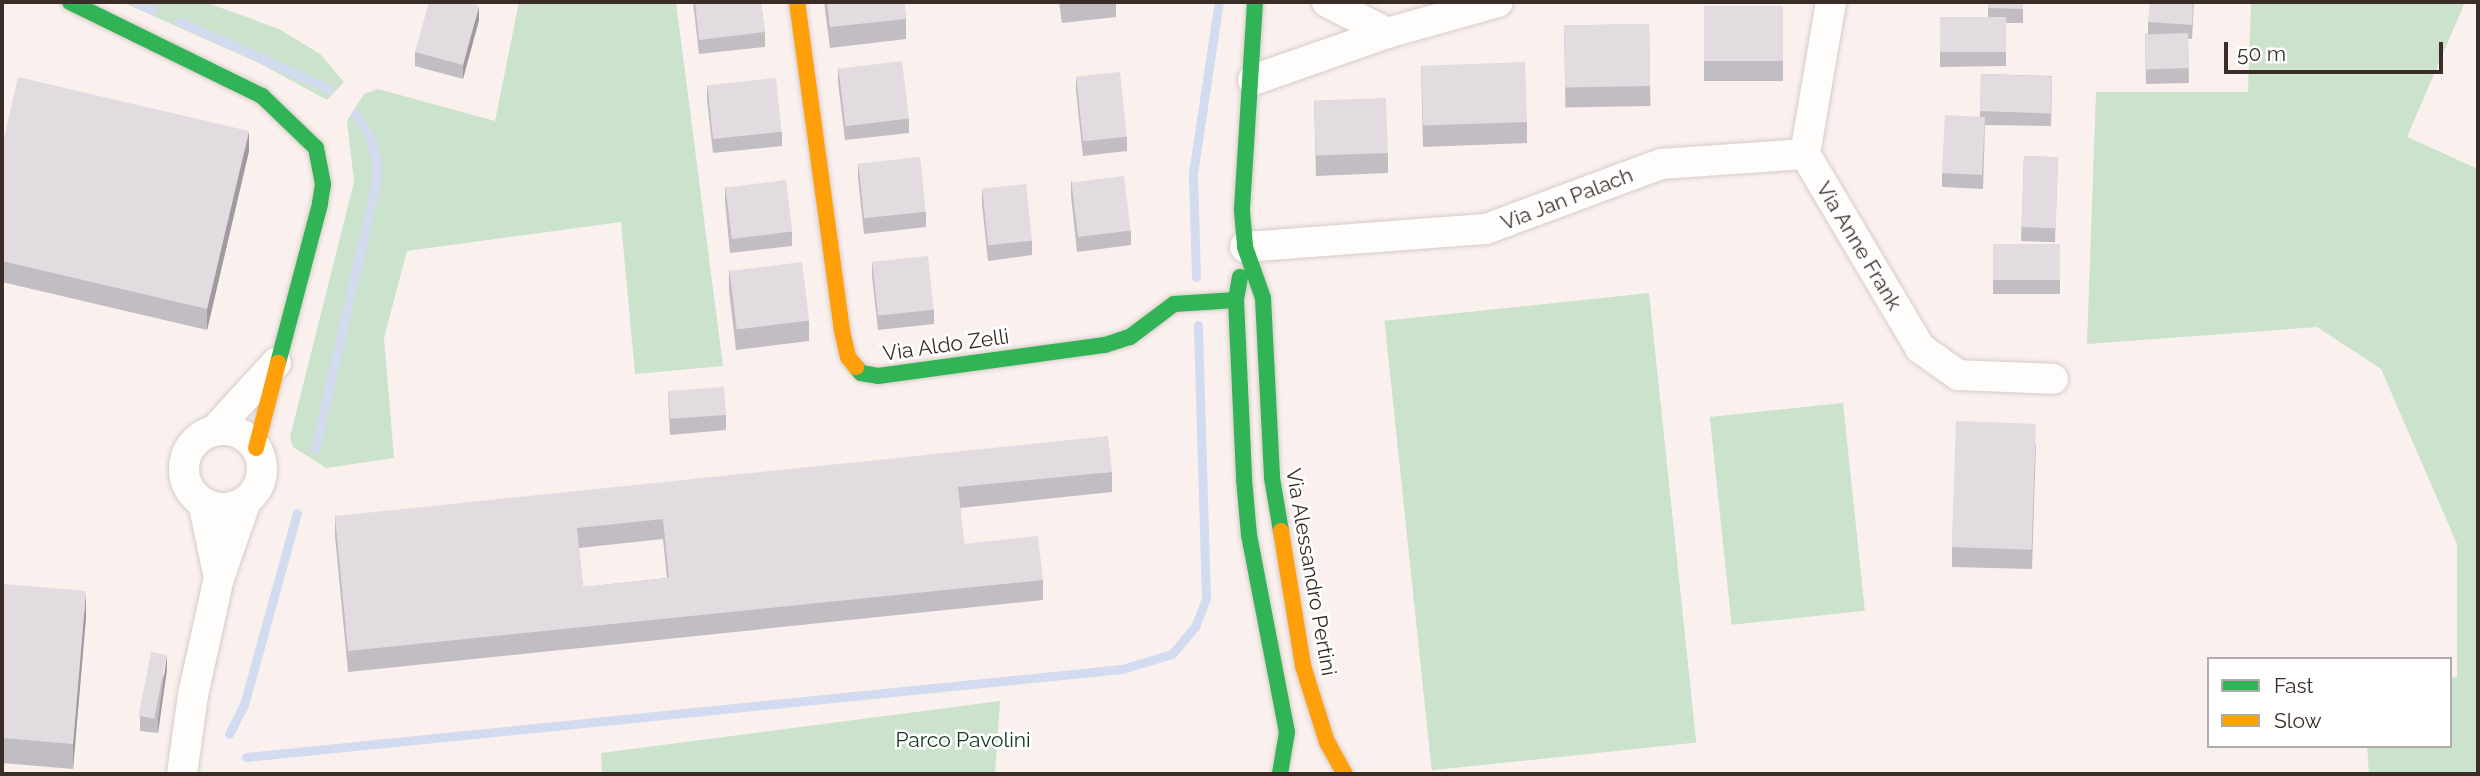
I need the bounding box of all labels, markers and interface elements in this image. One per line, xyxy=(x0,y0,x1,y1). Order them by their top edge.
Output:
scale bar xyxy=(2228,28,2447,72)
text: 50 m xyxy=(2237,41,2286,66)
street label: Via Jan Palach xyxy=(1497,162,1637,236)
street label: Via Anne Frank xyxy=(1811,177,1907,315)
street label: Via Aldo Zelli xyxy=(881,324,1011,366)
street label: Via Alessandro Pertini xyxy=(1280,466,1342,678)
legend xyxy=(2207,657,2452,748)
text: Fast xyxy=(2274,673,2314,698)
text: Slow xyxy=(2274,708,2322,733)
park label: Parco Pavolini xyxy=(895,727,1031,753)

